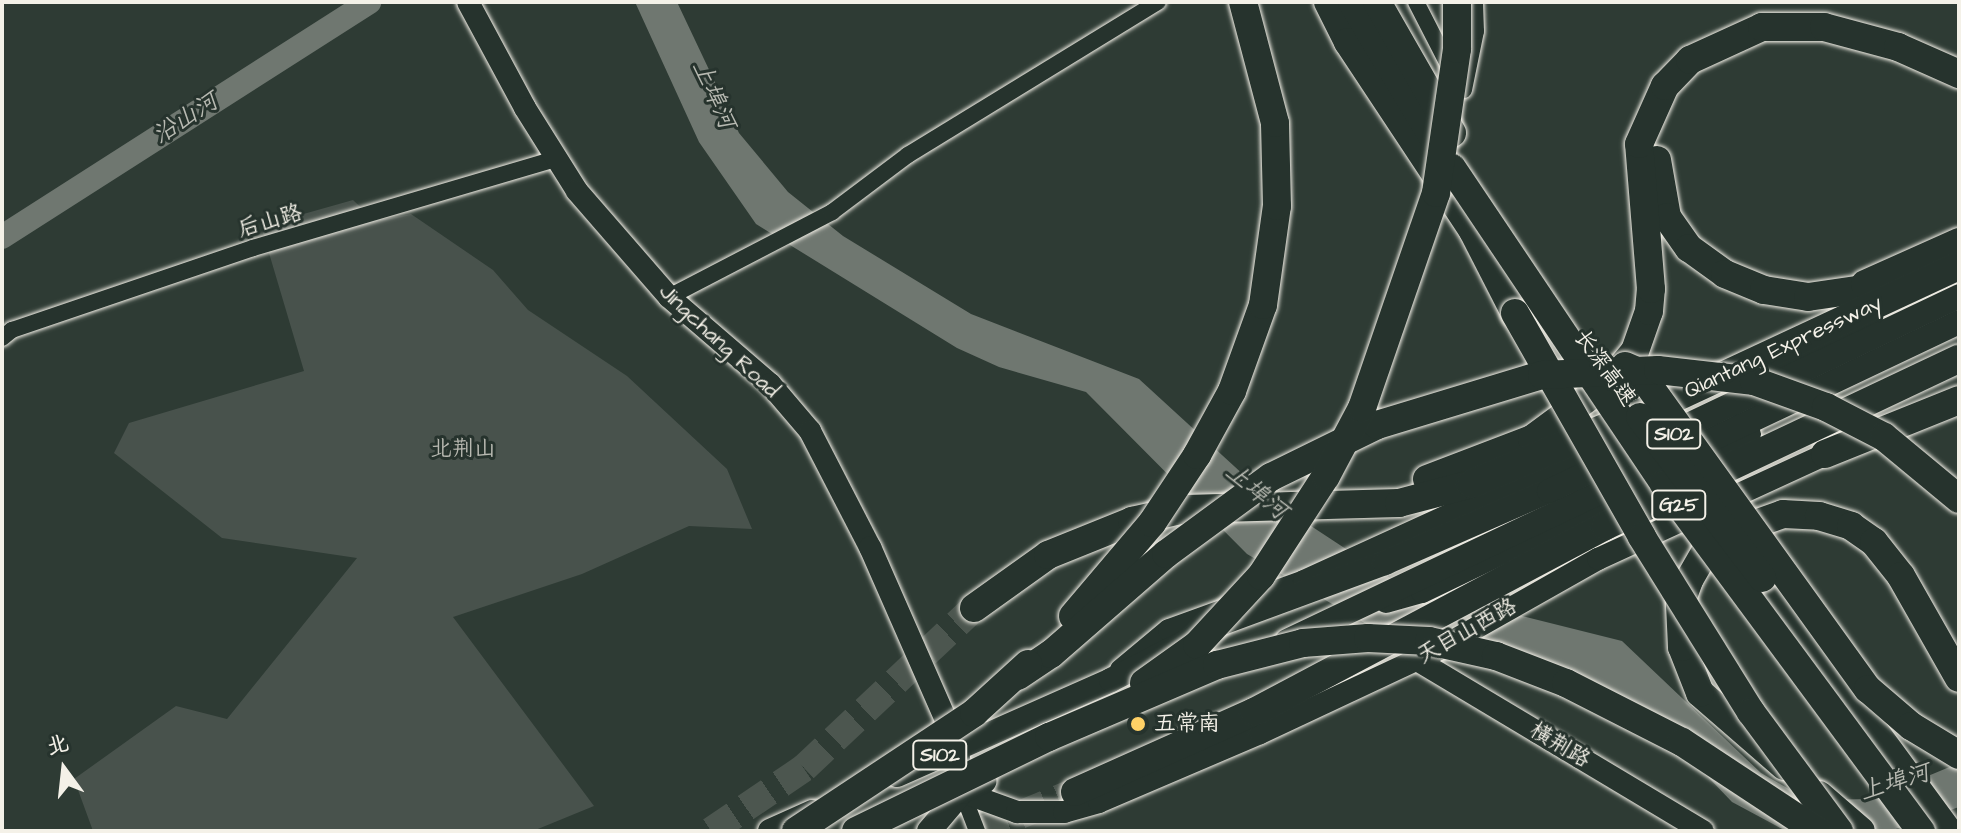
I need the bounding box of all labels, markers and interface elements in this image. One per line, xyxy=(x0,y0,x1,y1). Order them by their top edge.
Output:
water label: 上埠河 xyxy=(685,56,741,134)
water label: 沿山河 xyxy=(148,87,224,151)
street label: 后山路 xyxy=(235,199,305,243)
street label: Jingchang Road xyxy=(653,278,785,404)
street label: Qiantang Expressway xyxy=(1680,290,1886,404)
street label: 长深高速 xyxy=(1568,325,1642,411)
road number: S102 xyxy=(1646,418,1702,450)
park label: 北荆山 xyxy=(430,436,496,462)
water label: 上埠河 xyxy=(1219,458,1293,526)
road number: G25 xyxy=(1651,489,1707,521)
street label: 天目山西路 xyxy=(1412,593,1522,669)
place label: 五常南 xyxy=(1154,711,1220,737)
marker: 五常南 xyxy=(1129,715,1147,733)
street label: 横荆路 xyxy=(1525,717,1595,773)
text: 北 xyxy=(43,728,72,763)
north arrow xyxy=(24,729,104,809)
road number: S102 xyxy=(912,739,968,771)
water label: 上埠河 xyxy=(1856,759,1934,807)

